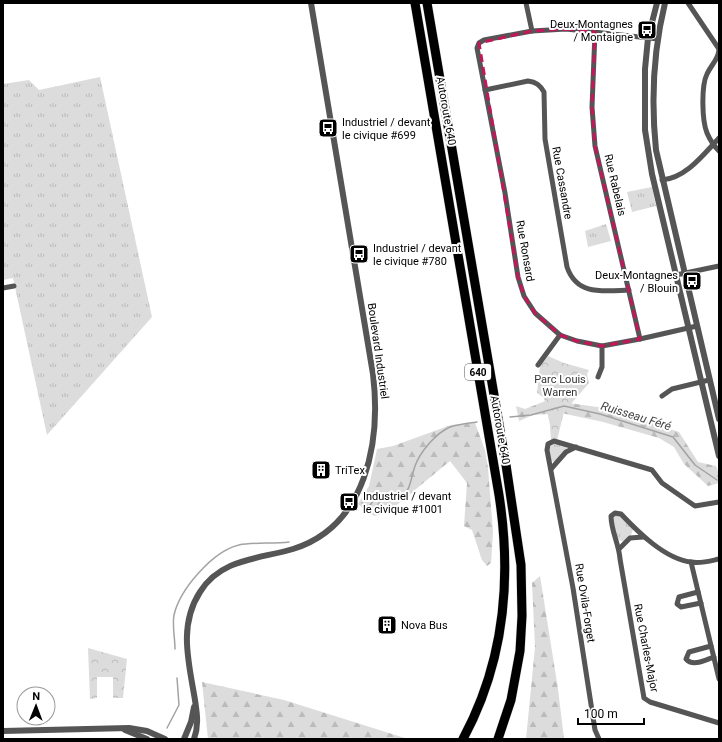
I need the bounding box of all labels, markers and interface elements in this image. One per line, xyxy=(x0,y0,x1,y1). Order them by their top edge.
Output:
place label: Deux-Montagnes / Montaigne xyxy=(550,18,633,44)
bus stop icon: Deux-Montagnes / Montaigne xyxy=(636,19,658,41)
street label: Autoroute 640 xyxy=(434,76,458,146)
place label: Industriel / devant le civique #699 xyxy=(342,116,431,142)
bus stop icon: Industriel / devant le civique #699 xyxy=(317,117,339,139)
street label: Rue Cassandre xyxy=(549,146,575,221)
street label: Rue Rabelais xyxy=(602,153,629,218)
street label: Rue Ronsard xyxy=(513,219,537,283)
place label: Industriel / devant le civique #780 xyxy=(373,242,462,268)
bus stop icon: Industriel / devant le civique #780 xyxy=(348,243,370,265)
place label: Deux-Montagnes / Blouin xyxy=(595,269,678,295)
bus stop icon: Deux-Montagnes / Blouin xyxy=(681,270,703,292)
street label: Boulevard Industriel xyxy=(365,302,391,400)
road number: 640 xyxy=(465,364,491,380)
park label: Parc Louis Warren xyxy=(534,373,586,399)
street label: Autoroute 640 xyxy=(488,395,512,465)
water label: Ruisseau Féré xyxy=(599,399,673,433)
building icon: TriTex xyxy=(310,459,332,481)
place label: TriTex xyxy=(335,464,365,477)
place label: Industriel / devant le civique #1001 xyxy=(363,490,452,516)
bus stop icon: Industriel / devant le civique #1001 xyxy=(338,491,360,513)
street label: Rue Ovila-Forget xyxy=(572,562,598,644)
street label: Rue Charles-Major xyxy=(631,603,661,694)
building icon: Nova Bus xyxy=(376,614,398,636)
place label: Nova Bus xyxy=(401,619,448,632)
north arrow xyxy=(16,686,56,726)
text: N xyxy=(32,690,40,703)
scale bar xyxy=(578,700,644,726)
text: 100 m xyxy=(584,707,618,721)

